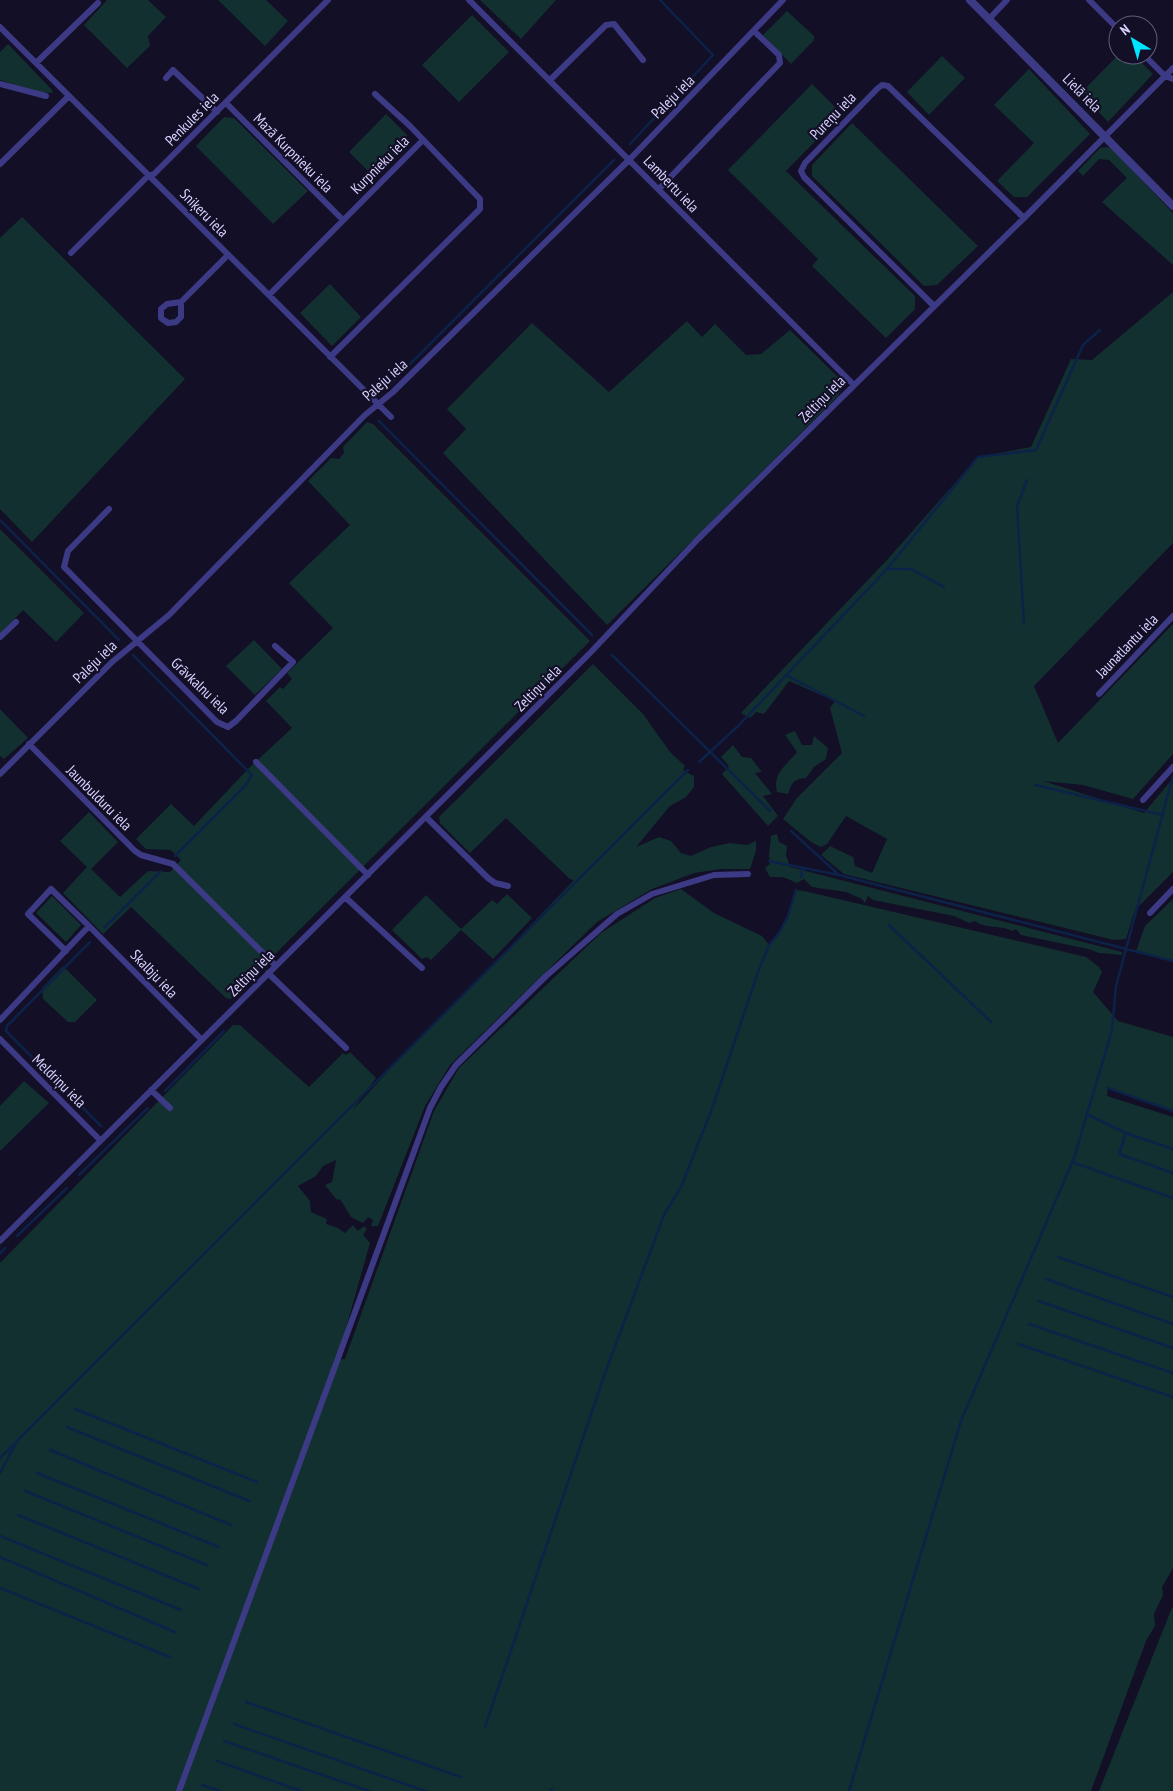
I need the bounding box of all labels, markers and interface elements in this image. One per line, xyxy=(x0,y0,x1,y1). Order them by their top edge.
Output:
north arrow xyxy=(1108,15,1158,65)
text: N xyxy=(1116,20,1134,39)
street label: Lielā iela xyxy=(1059,69,1106,116)
street label: Paleju iela xyxy=(647,71,698,122)
street label: Penkules iela xyxy=(161,88,223,150)
street label: Pureņu iela xyxy=(806,88,860,143)
street label: Mazā Kurpnieku iela xyxy=(250,109,337,196)
street label: Kurpnieku iela xyxy=(347,132,413,198)
street label: Lambertu iela xyxy=(640,151,703,216)
street label: Sniķeru iela xyxy=(176,184,233,241)
street label: Paleju iela xyxy=(358,355,411,405)
street label: Zeltiņu iela xyxy=(794,371,849,426)
street label: Jaunatlantu iela xyxy=(1091,610,1162,682)
street label: Paleju iela xyxy=(69,636,121,687)
street label: Grāvkalnu iela xyxy=(167,653,234,718)
street label: Zeltiņu iela xyxy=(510,660,565,715)
street label: Jaunbulduru iela xyxy=(62,760,136,834)
street label: Skalbju iela xyxy=(127,945,182,1002)
street label: Zeltiņu iela xyxy=(223,945,278,1000)
street label: Meldriņu iela xyxy=(28,1050,90,1112)

